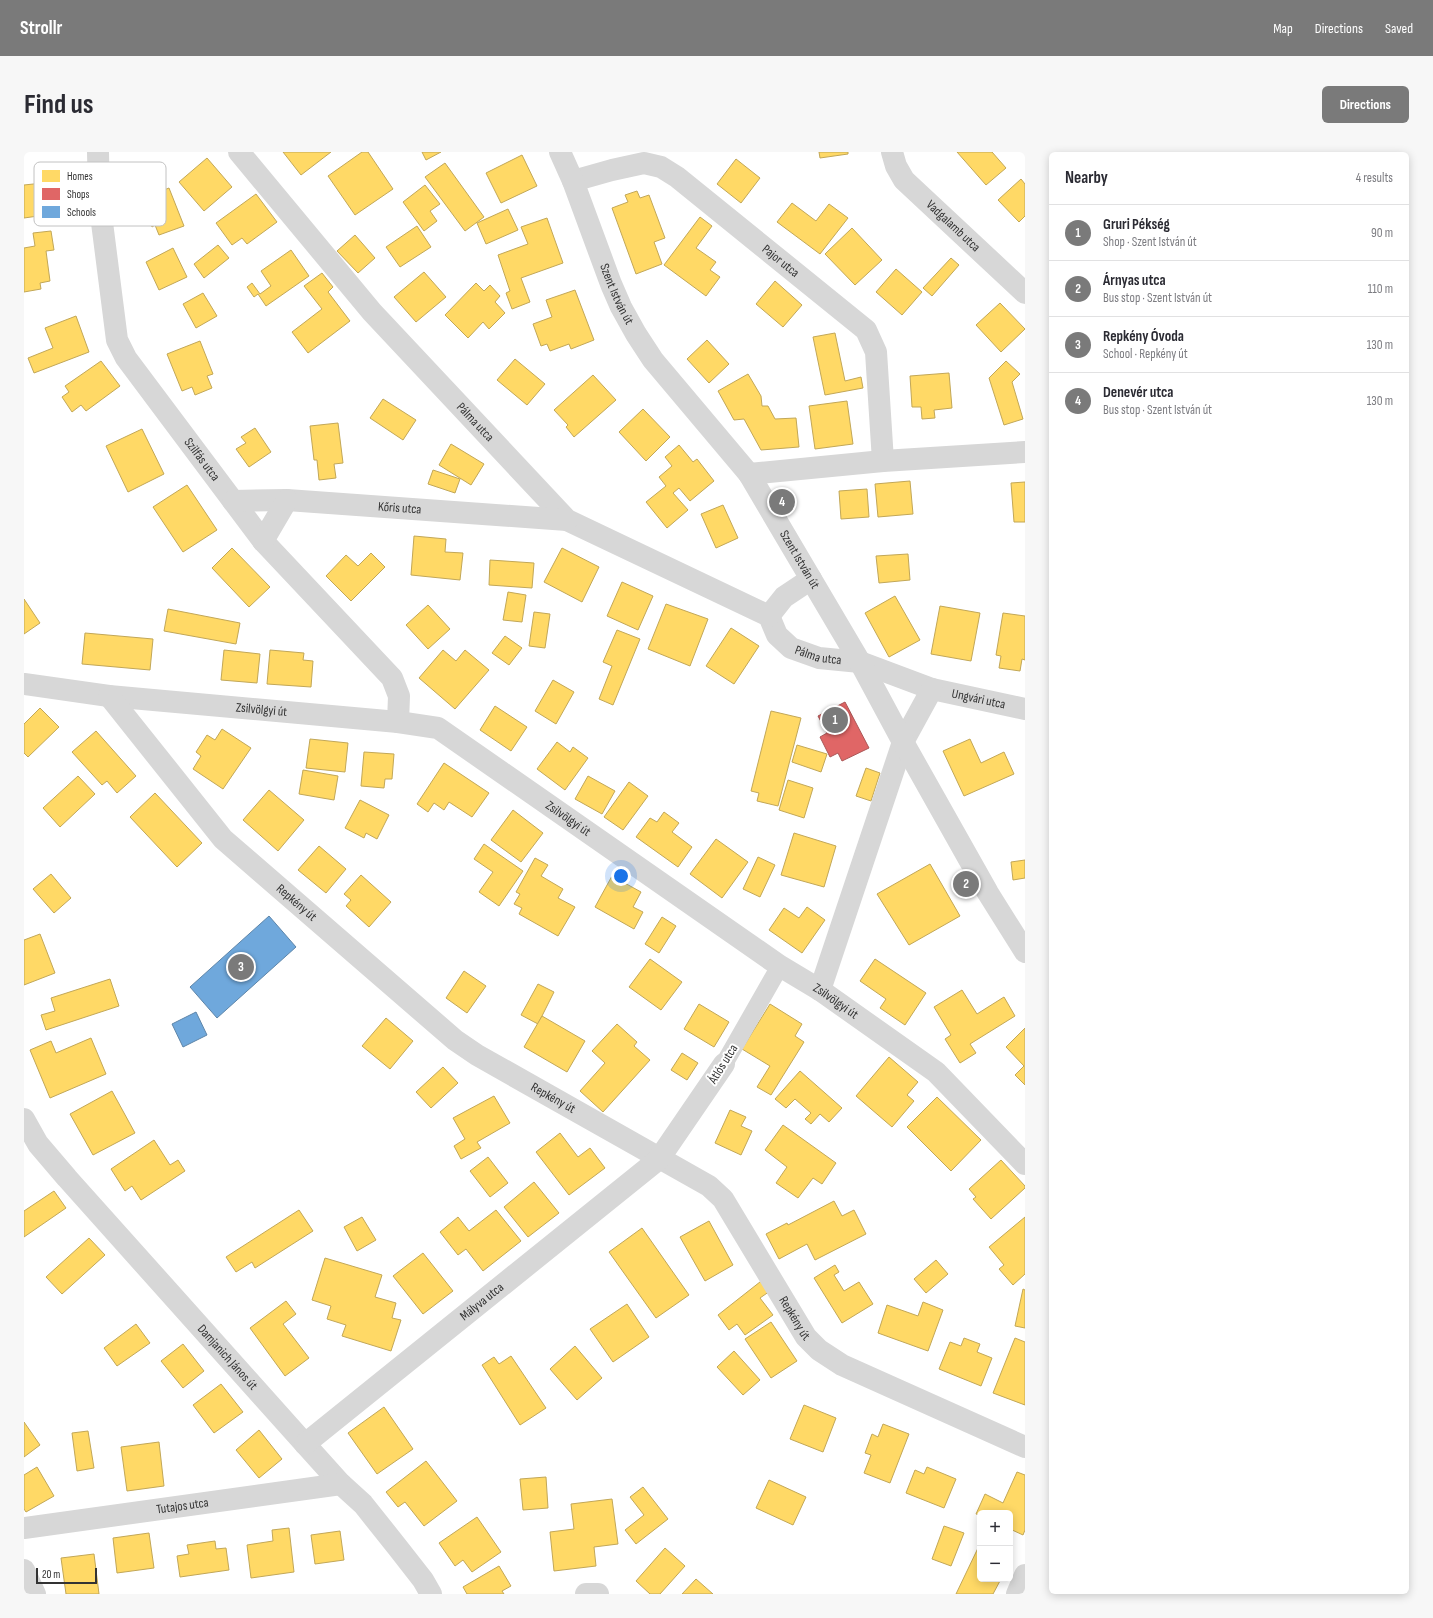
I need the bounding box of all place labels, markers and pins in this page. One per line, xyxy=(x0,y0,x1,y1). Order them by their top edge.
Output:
pin: 4 xyxy=(769,487,795,517)
pin: 1 xyxy=(822,705,848,735)
pin: 2 xyxy=(953,869,979,899)
pin: 3 xyxy=(228,952,254,982)

